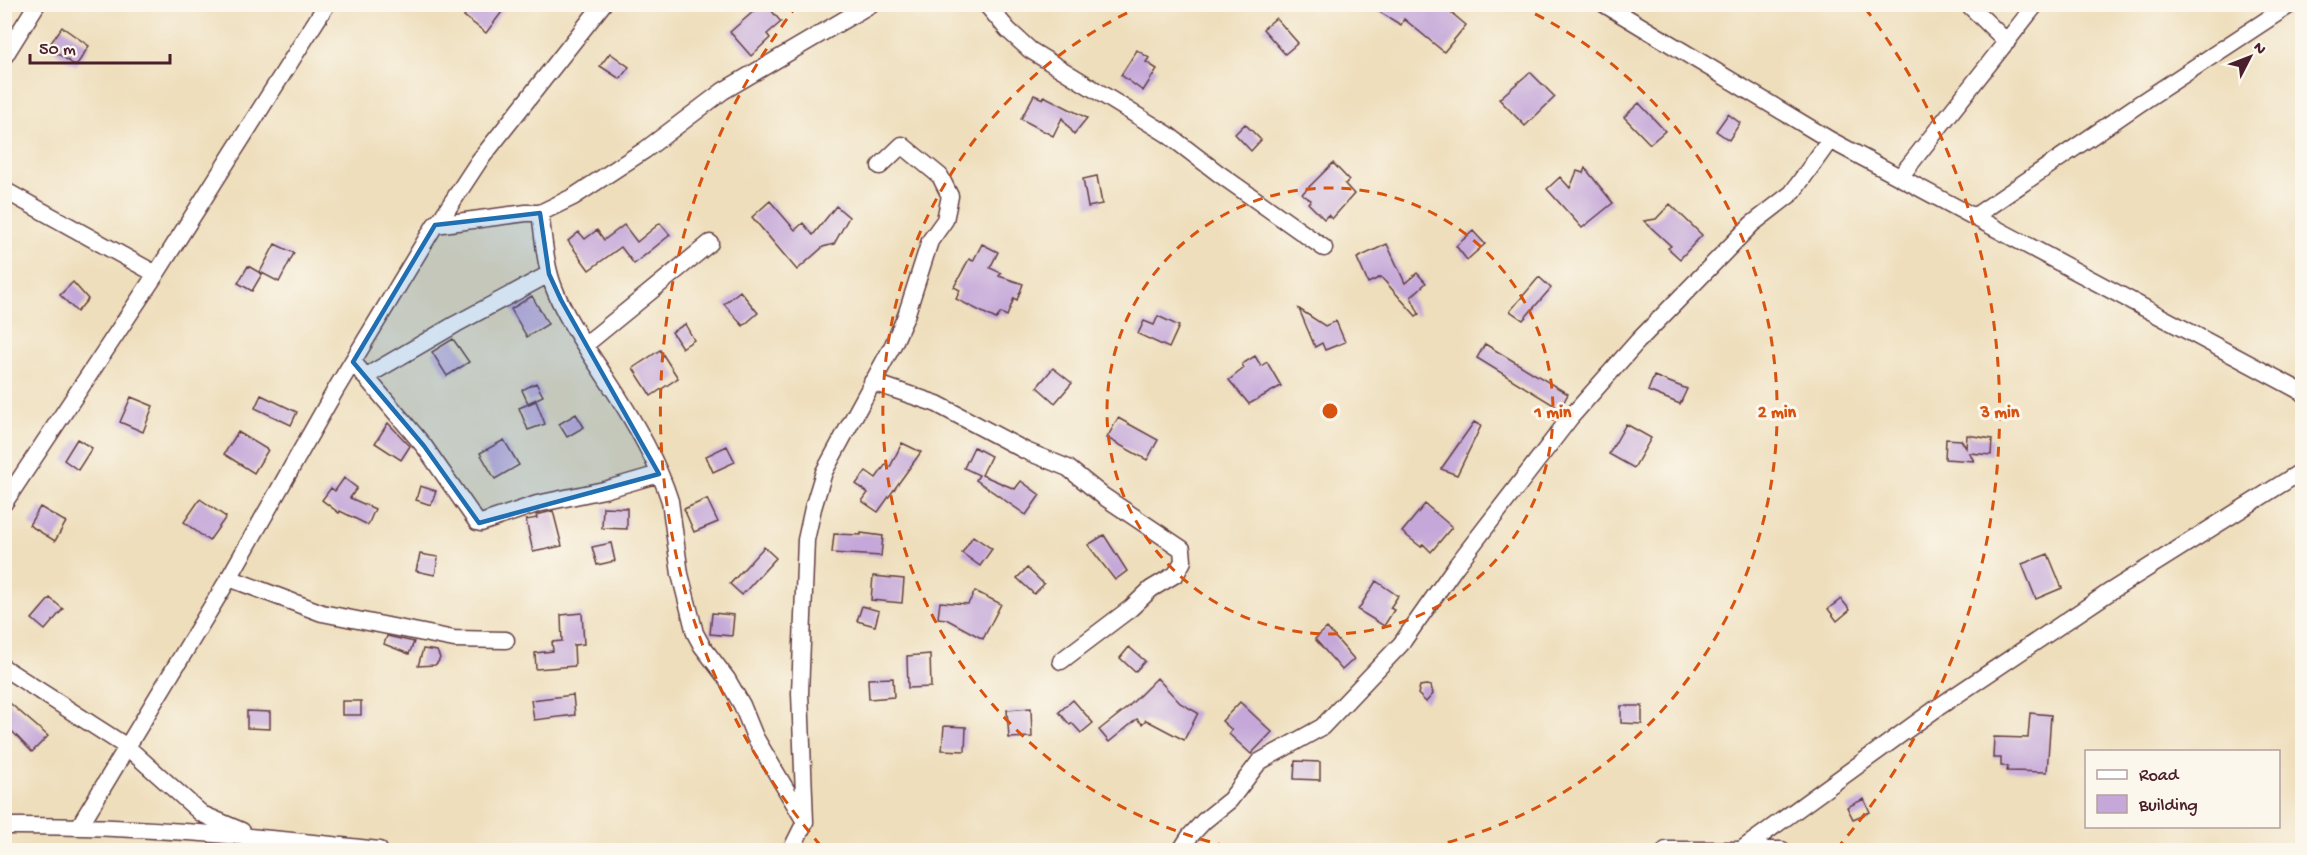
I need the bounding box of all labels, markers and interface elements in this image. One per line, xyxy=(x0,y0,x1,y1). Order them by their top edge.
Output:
scale bar xyxy=(30,27,170,65)
north arrow xyxy=(2220,27,2280,87)
text: N xyxy=(2248,39,2269,60)
text: 50 m xyxy=(39,40,76,61)
centre of rings xyxy=(1320,401,1340,421)
text: 1 min xyxy=(1534,403,1572,424)
text: 2 min xyxy=(1758,403,1797,424)
text: 3 min xyxy=(1980,403,2020,424)
legend xyxy=(2085,750,2280,828)
text: Road xyxy=(2139,766,2180,787)
text: Building xyxy=(2138,796,2198,817)

